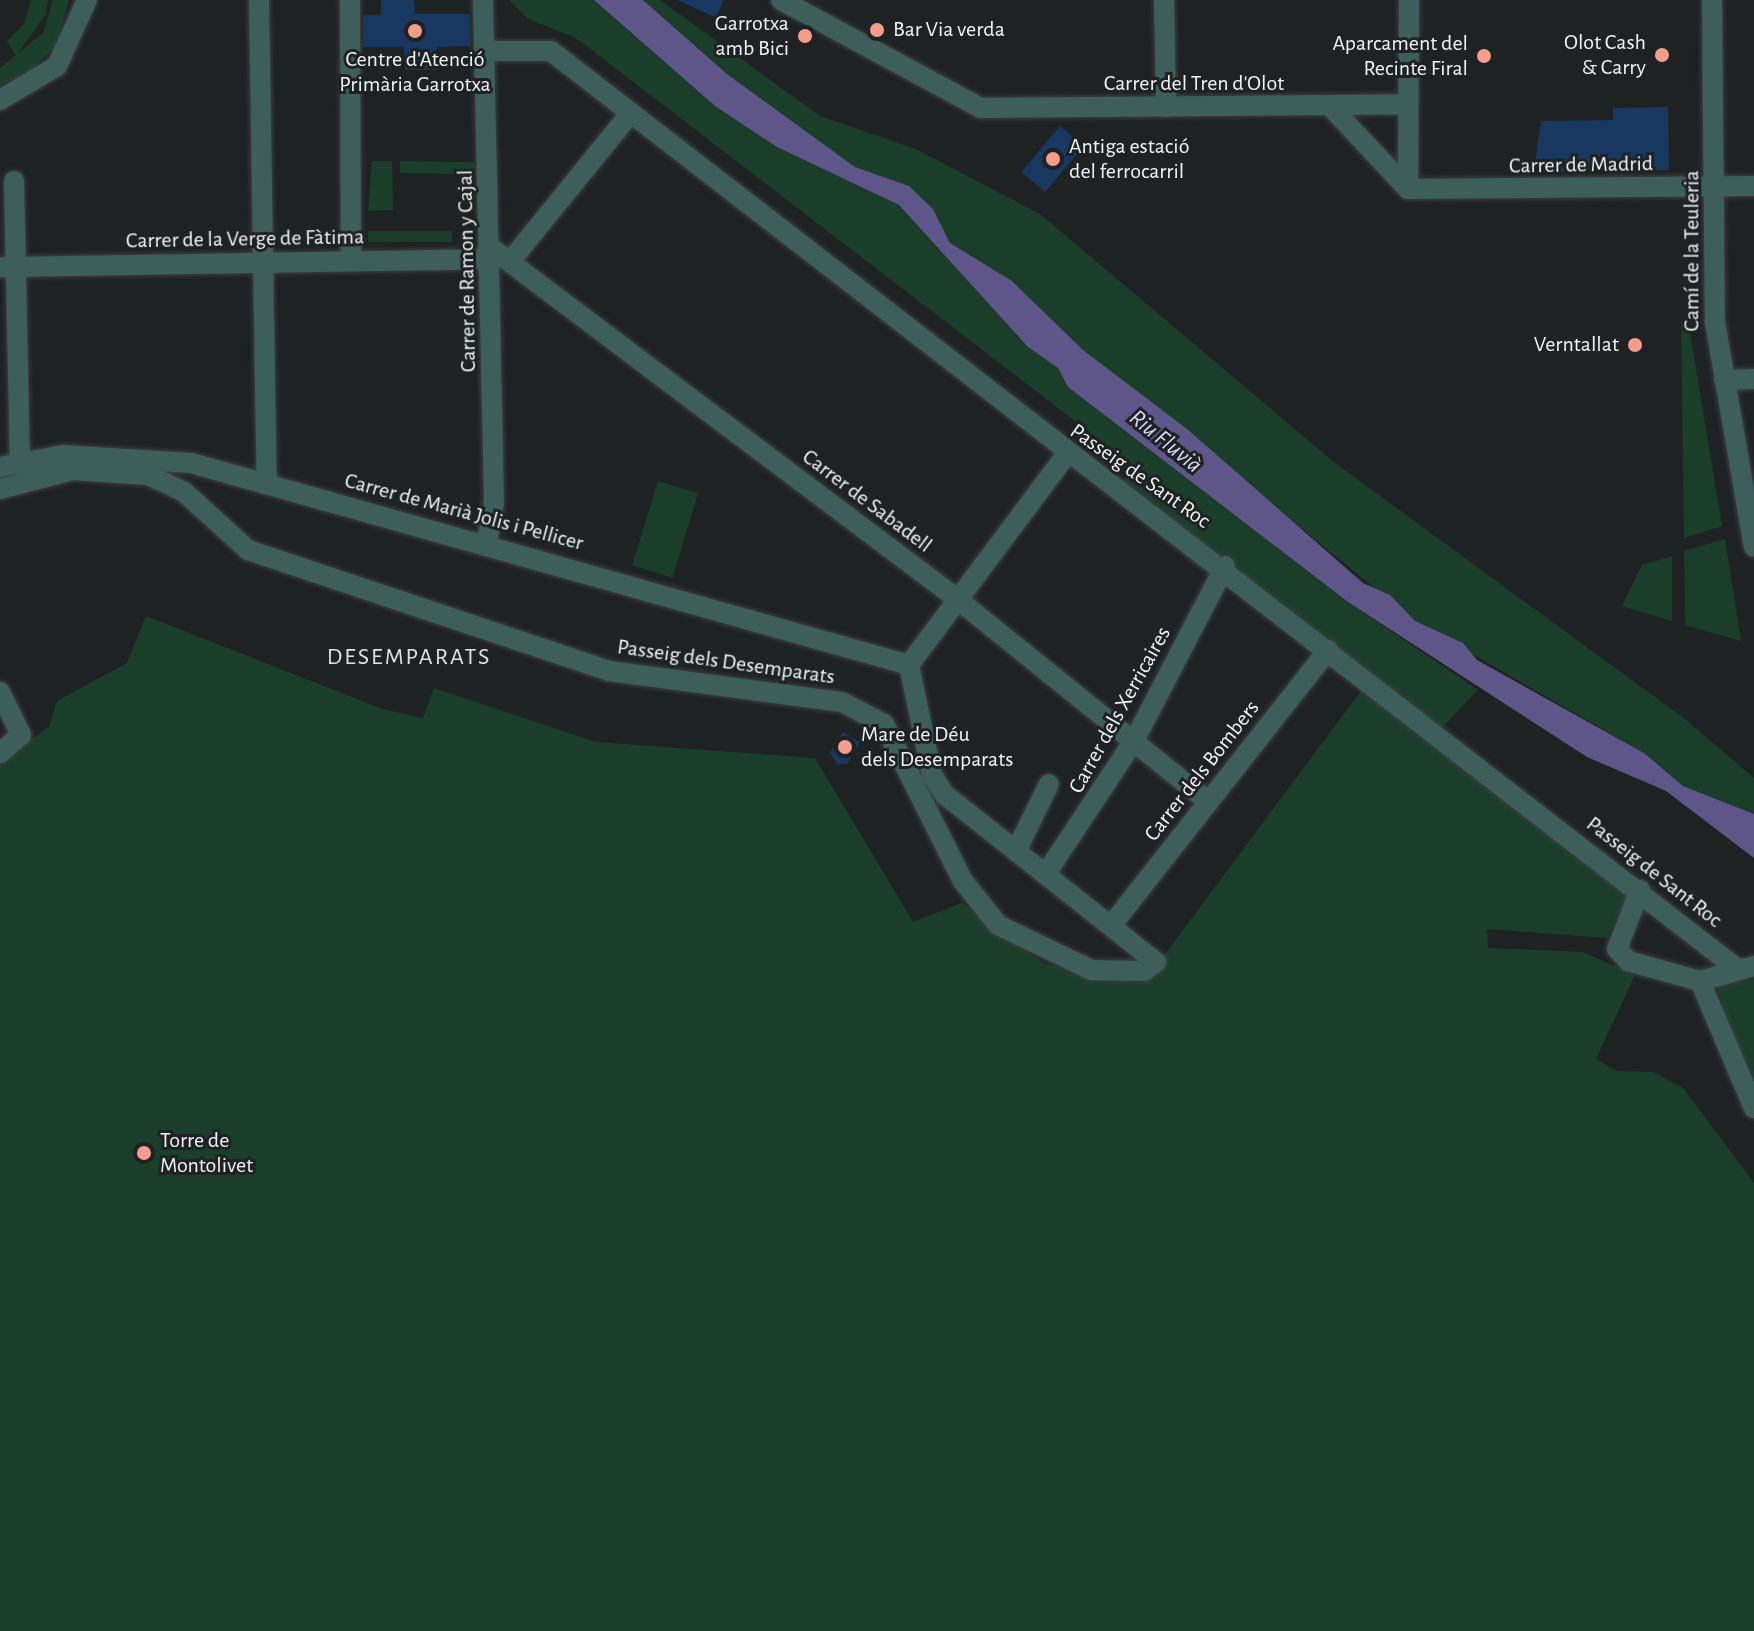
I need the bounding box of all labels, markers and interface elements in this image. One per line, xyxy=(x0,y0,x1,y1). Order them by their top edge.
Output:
place label: Garrotxa amb Bici xyxy=(715,10,789,62)
place label: Bar Via verda xyxy=(893,17,1005,43)
marker: Centre d'Atenció Primària Garrotxa xyxy=(404,20,426,42)
marker: Bar Via verda xyxy=(868,21,886,39)
marker: Garrotxa amb Bici xyxy=(796,27,814,45)
place label: Olot Cash & Carry xyxy=(1564,29,1646,80)
place label: Aparcament del Recinte Firal xyxy=(1333,30,1468,82)
place label: Centre d'Atenció Primària Garrotxa xyxy=(339,46,491,98)
marker: Olot Cash & Carry xyxy=(1653,46,1671,64)
marker: Aparcament del Recinte Firal xyxy=(1475,47,1493,65)
street label: Carrer del Tren d'Olot xyxy=(1104,71,1284,97)
place label: Antiga estació del ferrocarril xyxy=(1069,133,1189,184)
marker: Antiga estació del ferrocarril xyxy=(1044,150,1062,168)
street label: Carrer de Madrid xyxy=(1509,151,1653,179)
street label: Carrer de Ramon y Cajal xyxy=(452,170,482,372)
street label: Camí de la Teuleria xyxy=(1679,170,1705,332)
street label: Carrer de la Verge de Fàtima xyxy=(126,224,364,254)
place label: Verntallat xyxy=(1534,332,1619,358)
marker: Verntallat xyxy=(1626,336,1644,354)
water label: Riu Fluvià xyxy=(1123,404,1207,480)
street label: Passeig de Sant Roc xyxy=(1065,418,1215,534)
street label: Carrer de Sabadell xyxy=(797,444,937,558)
street label: Carrer de Marià Jolis i Pellicer xyxy=(342,467,586,557)
street label: Carrer dels Xerricaires xyxy=(1063,622,1177,798)
street label: Passeig dels Desemparats xyxy=(616,634,836,690)
district label: DESEMPARATS xyxy=(327,644,491,672)
street label: Carrer dels Bombers xyxy=(1139,695,1265,847)
place label: Mare de Déu dels Desemparats xyxy=(861,721,1013,772)
marker: Mare de Déu dels Desemparats xyxy=(836,738,854,756)
street label: Passeig de Sant Roc xyxy=(1581,811,1727,933)
place label: Torre de Montolivet xyxy=(160,1127,253,1178)
marker: Torre de Montolivet xyxy=(135,1144,153,1162)

